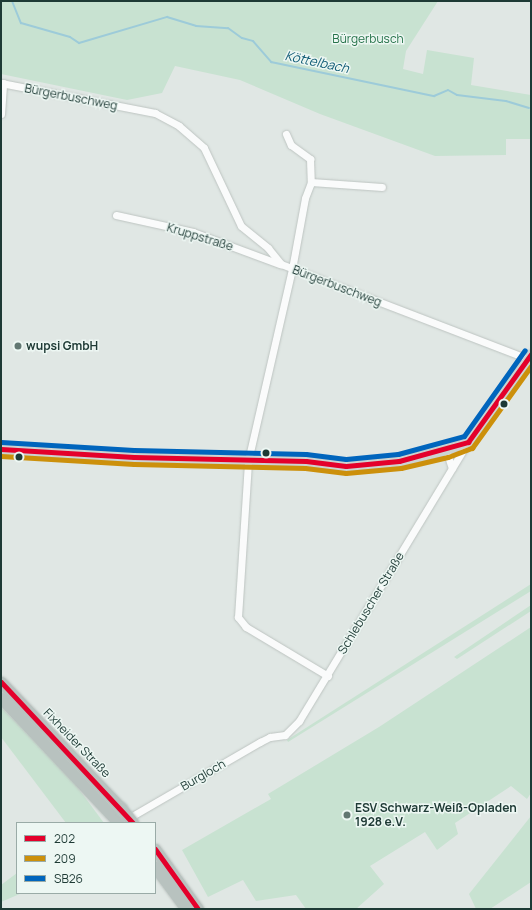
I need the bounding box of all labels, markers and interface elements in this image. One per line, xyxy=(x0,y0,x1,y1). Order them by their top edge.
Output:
park label: Bürgerbusch xyxy=(332,32,404,46)
water label: Köttelbach xyxy=(284,48,350,76)
street label: Bürgerbuschweg xyxy=(23,81,119,113)
street label: Kruppstraße xyxy=(165,220,235,254)
street label: Bürgerbuschweg xyxy=(290,262,384,310)
place label: wupsi GmbH xyxy=(26,339,98,353)
marker: wupsi GmbH xyxy=(13,341,23,351)
unlabelled marker xyxy=(499,399,509,409)
unlabelled marker xyxy=(261,448,271,458)
unlabelled marker xyxy=(14,452,24,462)
street label: Schlebuscher Straße xyxy=(335,549,407,657)
street label: Fixheider Straße xyxy=(41,706,113,780)
street label: Burgloch xyxy=(178,756,228,794)
place label: ESV Schwarz-Weiß-Opladen 1928 e.V. xyxy=(355,801,517,829)
marker: ESV Schwarz-Weiß-Opladen 1928 e.V. xyxy=(342,810,352,820)
legend xyxy=(16,822,156,894)
text: 202 xyxy=(54,830,75,847)
text: 209 xyxy=(54,850,76,867)
text: SB26 xyxy=(54,870,83,887)

